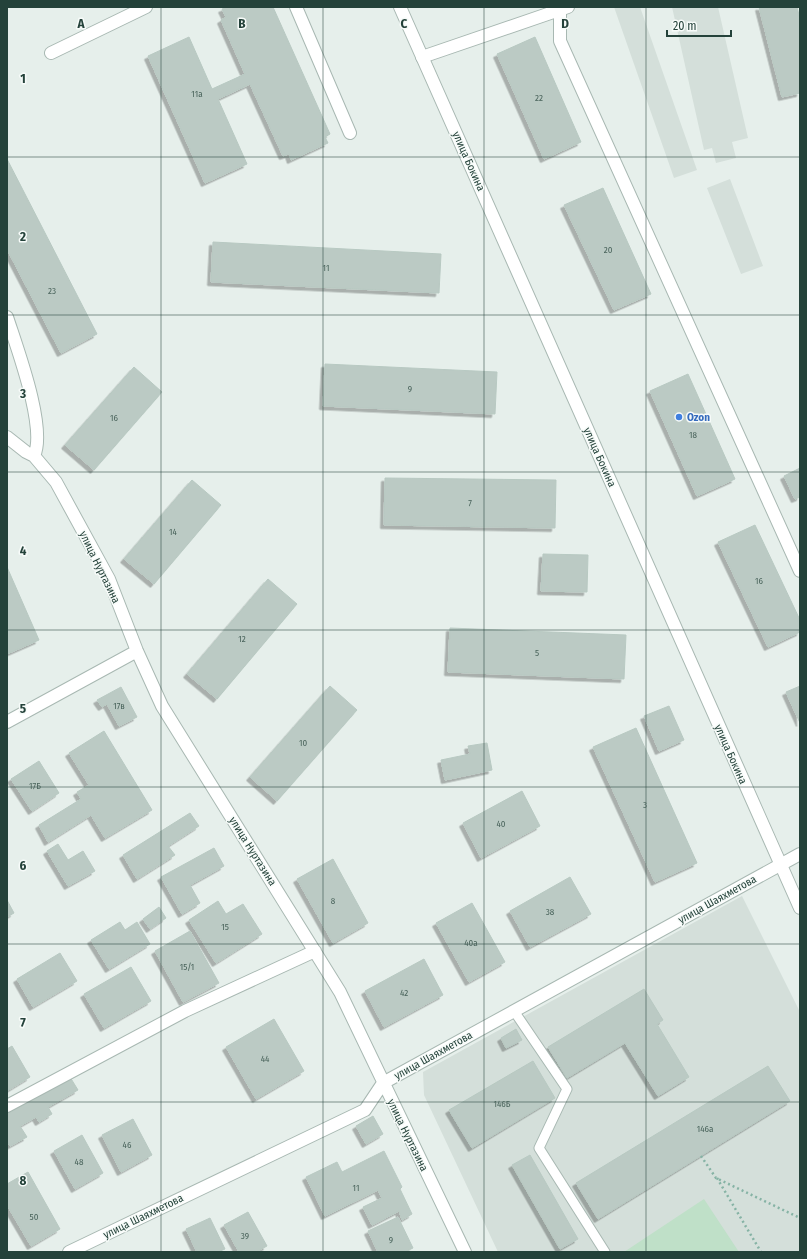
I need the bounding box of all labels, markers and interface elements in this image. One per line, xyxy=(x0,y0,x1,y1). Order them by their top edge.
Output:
scale bar xyxy=(667,12,731,38)
text: A xyxy=(76,16,85,31)
text: B xyxy=(238,16,246,31)
text: C xyxy=(401,16,408,31)
text: D xyxy=(561,16,569,31)
text: 20 m xyxy=(673,19,697,33)
text: 1 xyxy=(20,71,26,86)
house number: 11а xyxy=(191,89,203,99)
house number: 22 xyxy=(535,93,543,103)
street label: улица Бокина xyxy=(450,129,488,193)
text: 2 xyxy=(19,229,26,244)
house number: 20 xyxy=(604,245,613,255)
house number: 11 xyxy=(323,263,329,273)
house number: 23 xyxy=(48,286,56,296)
house number: 9 xyxy=(408,384,412,394)
text: 3 xyxy=(19,386,26,401)
place label: Ozon xyxy=(687,411,710,424)
marker: Ozon xyxy=(674,412,684,422)
house number: 16 xyxy=(110,413,119,423)
street label: улица Бокина xyxy=(581,425,619,489)
house number: 18 xyxy=(689,430,698,440)
house number: 7 xyxy=(468,498,472,508)
house number: 14 xyxy=(169,527,178,537)
street label: улица Нуртазина xyxy=(76,529,123,605)
text: 4 xyxy=(20,543,27,558)
house number: 16 xyxy=(755,576,764,586)
house number: 12 xyxy=(238,634,246,644)
house number: 5 xyxy=(535,648,539,658)
text: 5 xyxy=(20,701,26,716)
house number: 17в xyxy=(113,701,125,711)
street label: улица Бокина xyxy=(712,722,750,786)
house number: 10 xyxy=(299,738,307,748)
house number: 17Б xyxy=(29,781,41,791)
house number: 3 xyxy=(643,800,647,810)
street label: улица Нуртазина xyxy=(226,814,279,888)
house number: 40 xyxy=(496,819,506,829)
text: 6 xyxy=(20,858,27,873)
street label: улица Шаяхметова xyxy=(676,873,759,926)
house number: 8 xyxy=(331,896,336,906)
house number: 38 xyxy=(546,907,555,917)
house number: 15 xyxy=(221,922,229,932)
house number: 40а xyxy=(464,938,478,948)
house number: 15/1 xyxy=(180,962,194,972)
house number: 42 xyxy=(400,988,408,998)
text: 7 xyxy=(20,1015,26,1030)
street label: улица Шаяхметова xyxy=(392,1029,475,1082)
house number: 44 xyxy=(261,1054,270,1064)
street label: улица Нуртазина xyxy=(384,1097,431,1173)
house number: 146Б xyxy=(493,1099,511,1109)
house number: 146а xyxy=(697,1124,714,1134)
house number: 46 xyxy=(123,1140,132,1150)
house number: 48 xyxy=(75,1157,84,1167)
text: 8 xyxy=(20,1173,27,1188)
house number: 11 xyxy=(353,1183,359,1193)
street label: улица Шаяхметова xyxy=(101,1191,185,1241)
house number: 50 xyxy=(30,1212,39,1222)
house number: 39 xyxy=(241,1231,249,1241)
house number: 9 xyxy=(389,1235,393,1245)

